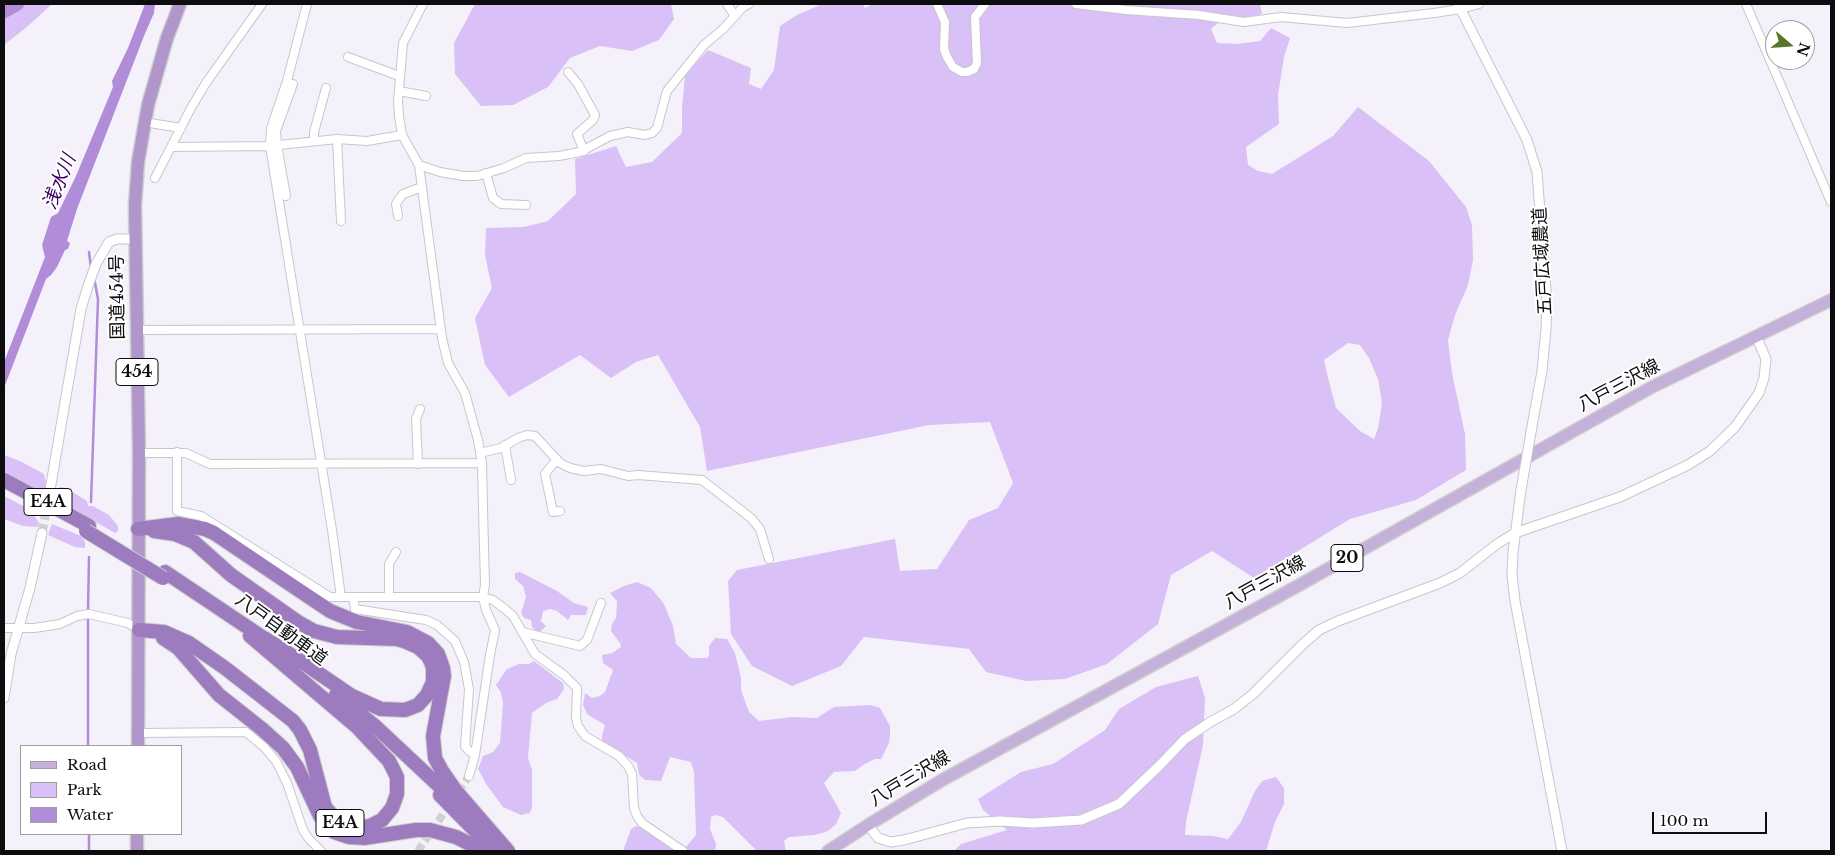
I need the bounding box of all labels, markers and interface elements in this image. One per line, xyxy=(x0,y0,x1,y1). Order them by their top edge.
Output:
north arrow xyxy=(1765,20,1815,70)
text: N xyxy=(1793,40,1814,58)
water label: 浅水川 xyxy=(39,151,81,213)
street label: 五戸広域農道 xyxy=(1529,207,1557,315)
street label: 国道454号 xyxy=(106,254,130,340)
street label: 八戸三沢線 xyxy=(1574,355,1664,417)
road number: 454 xyxy=(116,358,158,386)
road number: E4A xyxy=(24,488,72,516)
road number: 20 xyxy=(1331,544,1363,572)
street label: 八戸三沢線 xyxy=(1220,552,1310,614)
street label: 八戸自動車道 xyxy=(231,590,331,670)
legend xyxy=(20,745,182,835)
street label: 八戸三沢線 xyxy=(866,747,954,811)
text: Road xyxy=(67,755,107,774)
text: Park xyxy=(67,780,102,799)
scale bar xyxy=(1655,802,1770,834)
text: Water xyxy=(67,805,113,824)
road number: E4A xyxy=(316,810,364,836)
text: 100 m xyxy=(1660,811,1709,830)

